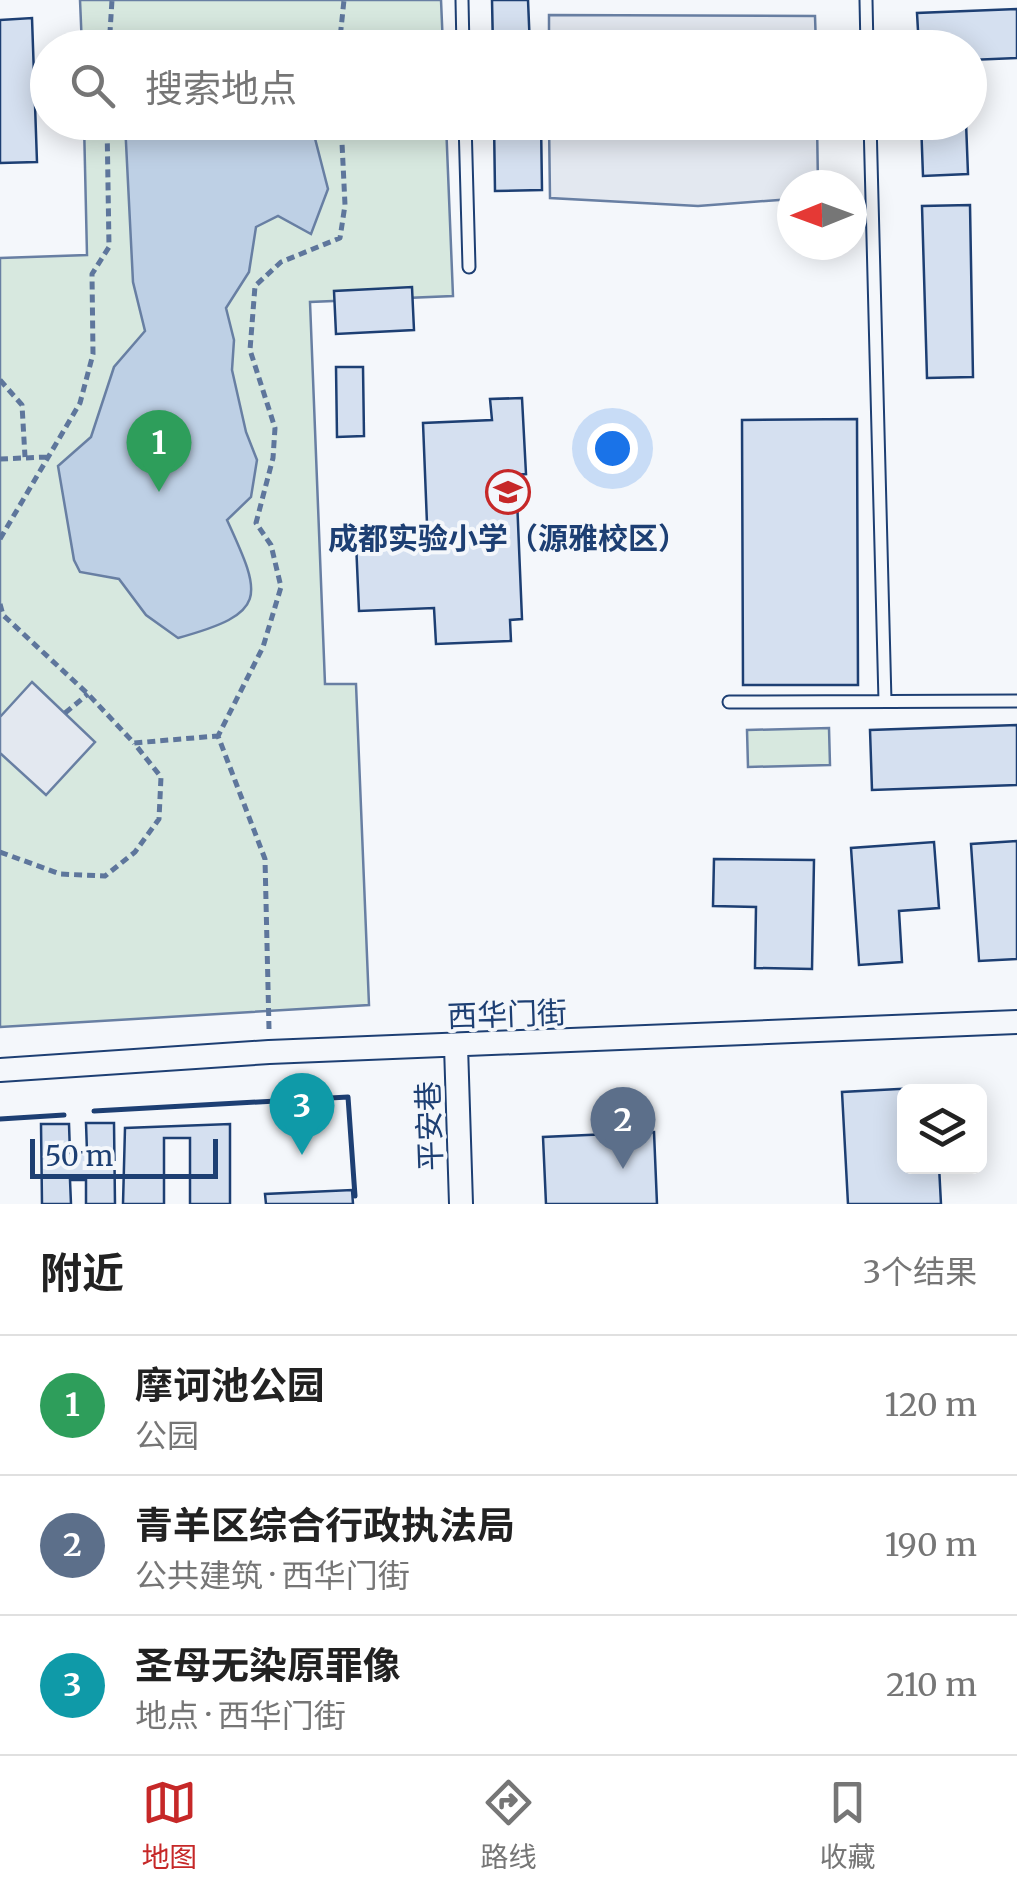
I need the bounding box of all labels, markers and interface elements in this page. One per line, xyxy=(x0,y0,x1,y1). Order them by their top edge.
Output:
search box xyxy=(30,30,987,140)
icon: search xyxy=(65,58,120,113)
text: 搜索地点 xyxy=(145,65,297,112)
north arrow xyxy=(777,170,867,260)
pin: 1 xyxy=(126,410,192,492)
your location xyxy=(587,423,638,474)
school or university icon: 成都实验小学（源雅校区） xyxy=(485,469,531,515)
place label: 成都实验小学（源雅校区） xyxy=(328,519,688,557)
street label: 西华门街 xyxy=(446,993,568,1035)
pin: 3 xyxy=(270,1072,334,1155)
street label: 平安巷 xyxy=(408,1080,450,1172)
map controls xyxy=(897,1084,987,1174)
button: layers xyxy=(897,1084,987,1174)
pin: 2 xyxy=(590,1086,656,1169)
scale bar xyxy=(30,1134,218,1178)
text: 50 m xyxy=(45,1138,113,1174)
text: 附近 xyxy=(40,1247,124,1299)
text: 3个结果 xyxy=(863,1252,977,1292)
text: 摩诃池公园 xyxy=(135,1362,325,1409)
text: 1 xyxy=(65,1385,80,1425)
text: 120 m xyxy=(885,1385,977,1425)
text: 公园 xyxy=(135,1416,199,1456)
text: 青羊区综合行政执法局 xyxy=(135,1502,515,1549)
text: 2 xyxy=(63,1525,82,1565)
text: 190 m xyxy=(885,1525,977,1565)
text: 公共建筑 · 西华门街 xyxy=(135,1556,410,1596)
text: 圣母无染原罪像 xyxy=(135,1642,401,1689)
text: 3 xyxy=(63,1665,82,1705)
text: 210 m xyxy=(886,1665,977,1705)
text: 地点 · 西华门街 xyxy=(135,1696,346,1736)
tab: 地图 xyxy=(141,1775,198,1875)
tab: 路线 xyxy=(480,1775,537,1875)
tab: 收藏 xyxy=(819,1775,876,1875)

